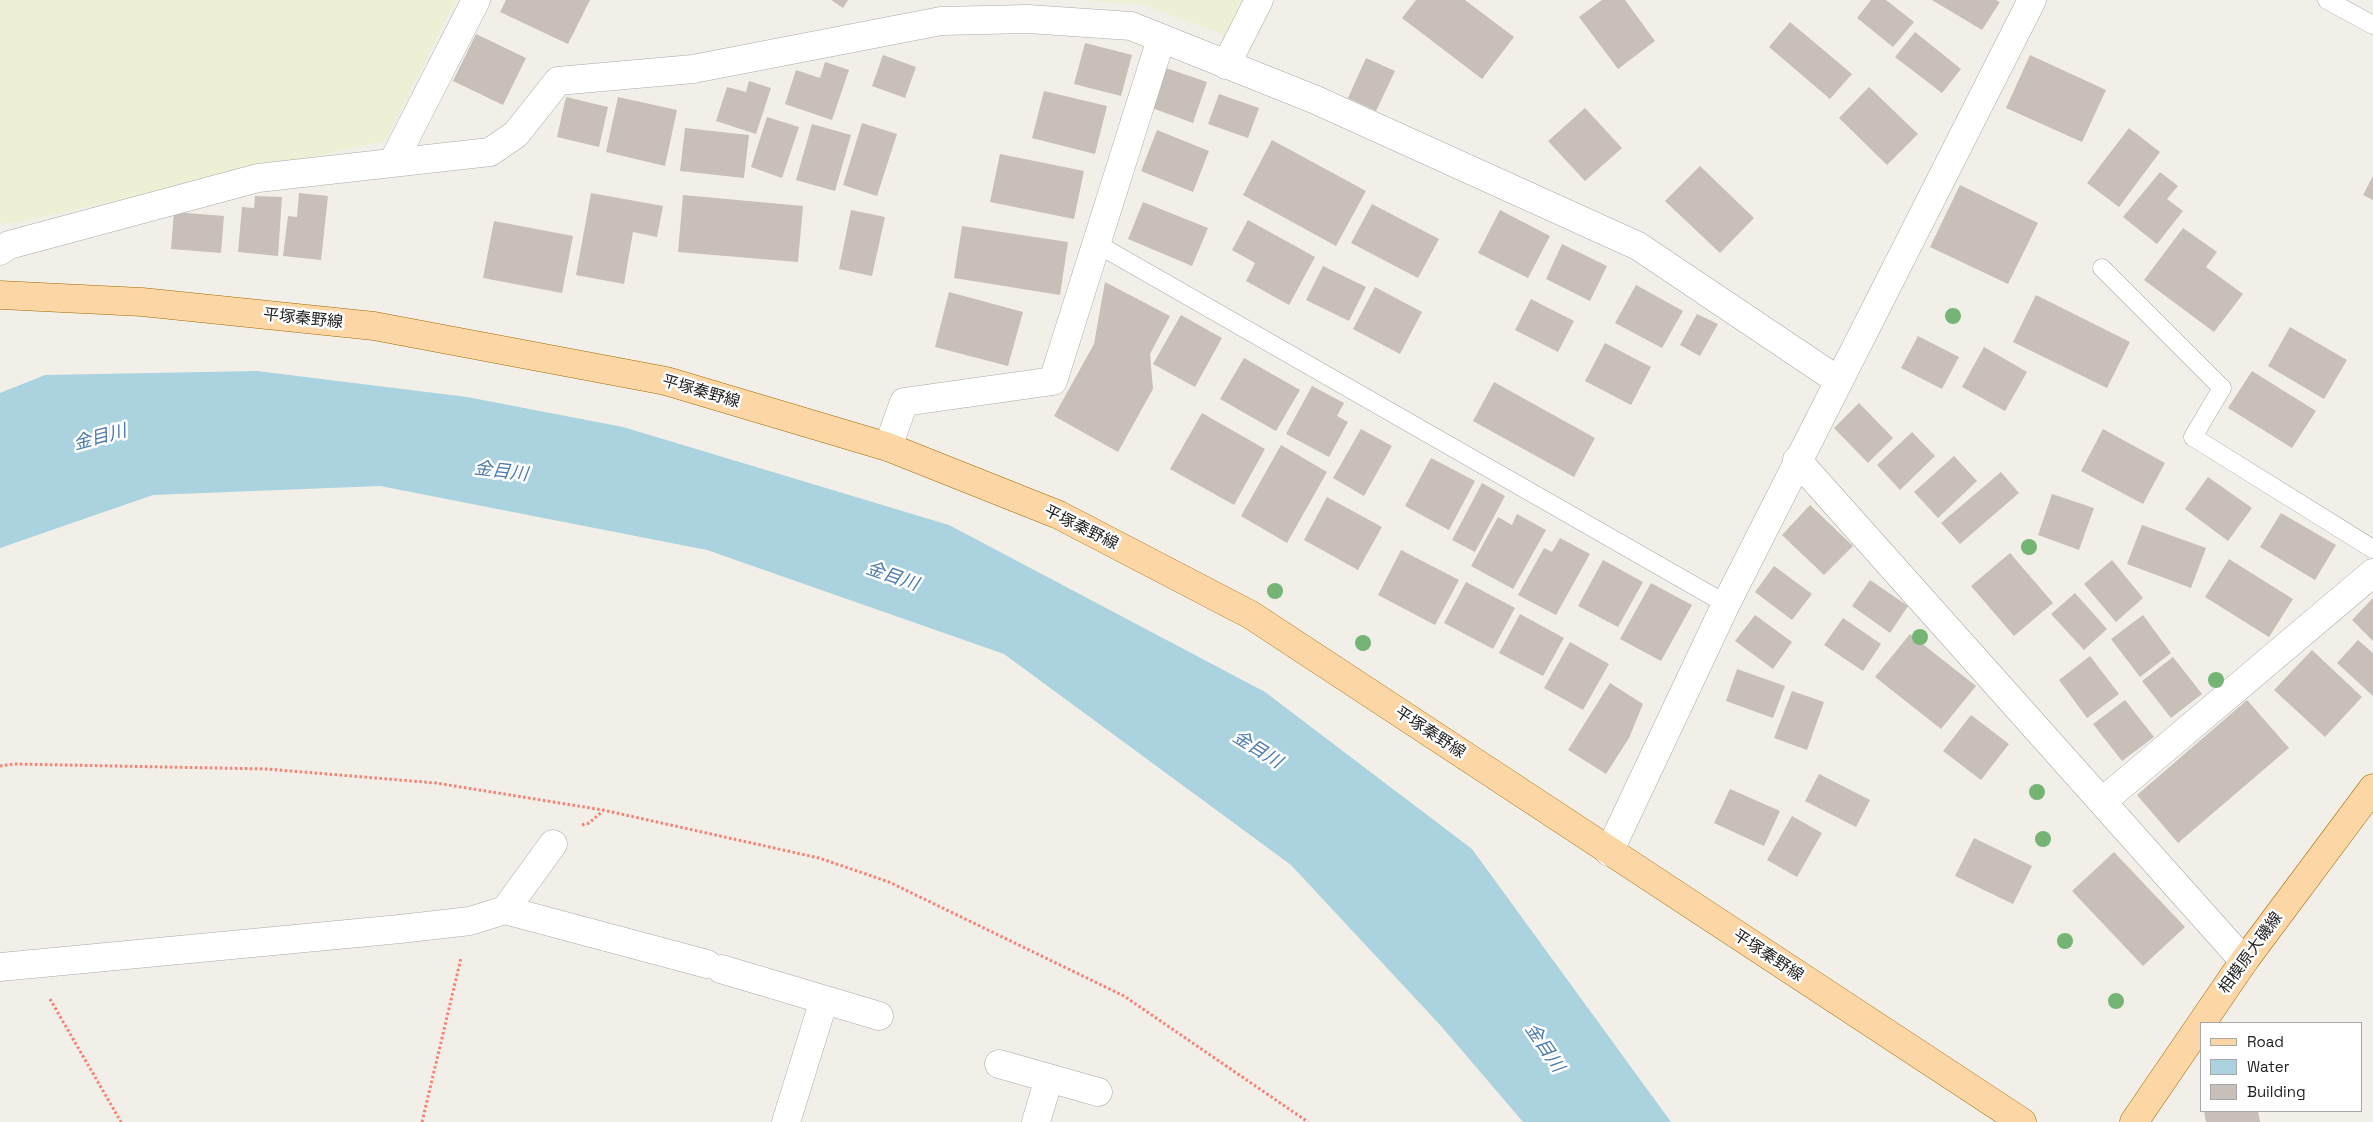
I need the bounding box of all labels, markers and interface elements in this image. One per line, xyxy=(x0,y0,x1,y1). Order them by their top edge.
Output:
street label: 平塚秦野線 xyxy=(262,305,344,333)
street label: 平塚秦野線 xyxy=(660,372,742,412)
water label: 金目川 xyxy=(71,421,129,455)
water label: 金目川 xyxy=(473,458,529,486)
street label: 平塚秦野線 xyxy=(1041,502,1121,554)
water label: 金目川 xyxy=(863,558,921,596)
street label: 平塚秦野線 xyxy=(1391,703,1469,763)
water label: 金目川 xyxy=(1228,727,1286,773)
street label: 相模原大磯線 xyxy=(2215,909,2287,997)
street label: 平塚秦野線 xyxy=(1729,926,1807,986)
water label: 金目川 xyxy=(1520,1020,1568,1076)
legend xyxy=(2200,1022,2363,1112)
text: Road xyxy=(2247,1032,2284,1051)
text: Water xyxy=(2247,1057,2289,1076)
text: Building xyxy=(2247,1082,2306,1101)

